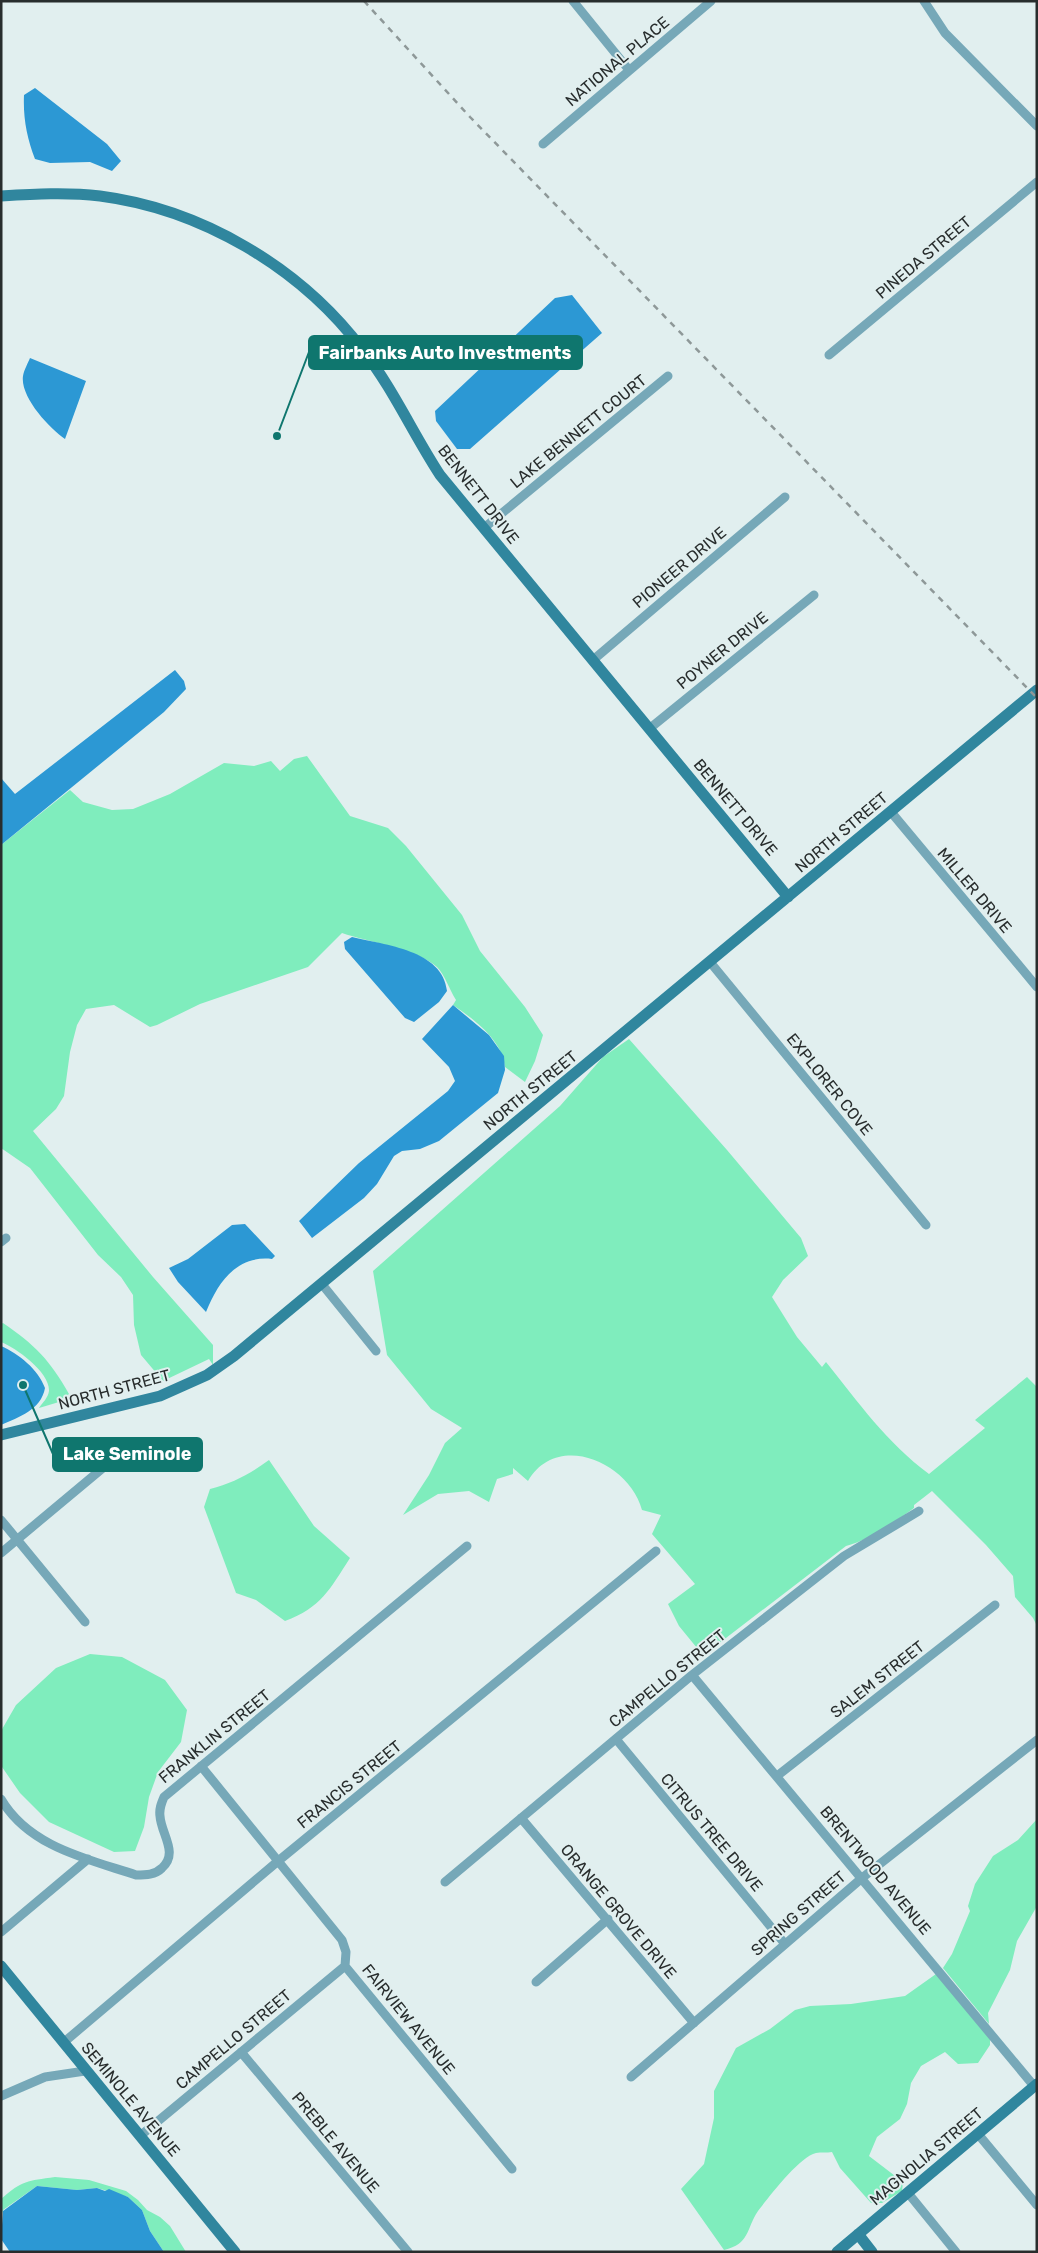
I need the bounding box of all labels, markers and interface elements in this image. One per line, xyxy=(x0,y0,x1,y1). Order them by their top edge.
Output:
street label: NATIONAL PLACE xyxy=(562,12,673,110)
street label: PINEDA STREET xyxy=(872,212,975,303)
callout: Fairbanks Auto Investments xyxy=(309,336,582,369)
text: Fairbanks Auto Investments xyxy=(319,342,572,364)
street label: LAKE BENNETT COURT xyxy=(506,371,650,492)
street label: BENNETT DRIVE xyxy=(434,441,523,548)
street label: PIONEER DRIVE xyxy=(629,523,730,612)
street label: POYNER DRIVE xyxy=(673,608,772,693)
street label: BENNETT DRIVE xyxy=(690,755,782,860)
street label: NORTH STREET xyxy=(791,788,892,877)
street label: MILLER DRIVE xyxy=(934,844,1016,937)
street label: EXPLORER COVE xyxy=(783,1029,877,1139)
street label: NORTH STREET xyxy=(480,1047,581,1134)
street label: NORTH STREET xyxy=(56,1365,172,1414)
callout: Lake Seminole xyxy=(53,1438,202,1471)
text: Lake Seminole xyxy=(63,1443,192,1465)
street label: CAMPELLO STREET xyxy=(605,1625,730,1731)
street label: SALEM STREET xyxy=(827,1637,928,1722)
street label: FRANKLIN STREET xyxy=(155,1686,274,1787)
street label: FRANCIS STREET xyxy=(293,1736,405,1832)
street label: CITRUS TREE DRIVE xyxy=(657,1769,767,1895)
street label: BRENTWOOD AVENUE xyxy=(816,1802,935,1939)
street label: ORANGE GROVE DRIVE xyxy=(557,1840,680,1982)
street label: SPRING STREET xyxy=(747,1867,850,1960)
street label: FAIRVIEW AVENUE xyxy=(358,1960,459,2078)
street label: CAMPELLO STREET xyxy=(172,1986,295,2093)
street label: SEMINOLE AVENUE xyxy=(77,2038,184,2160)
street label: PREBLE AVENUE xyxy=(288,2088,383,2196)
street label: MAGNOLIA STREET xyxy=(866,2104,987,2209)

